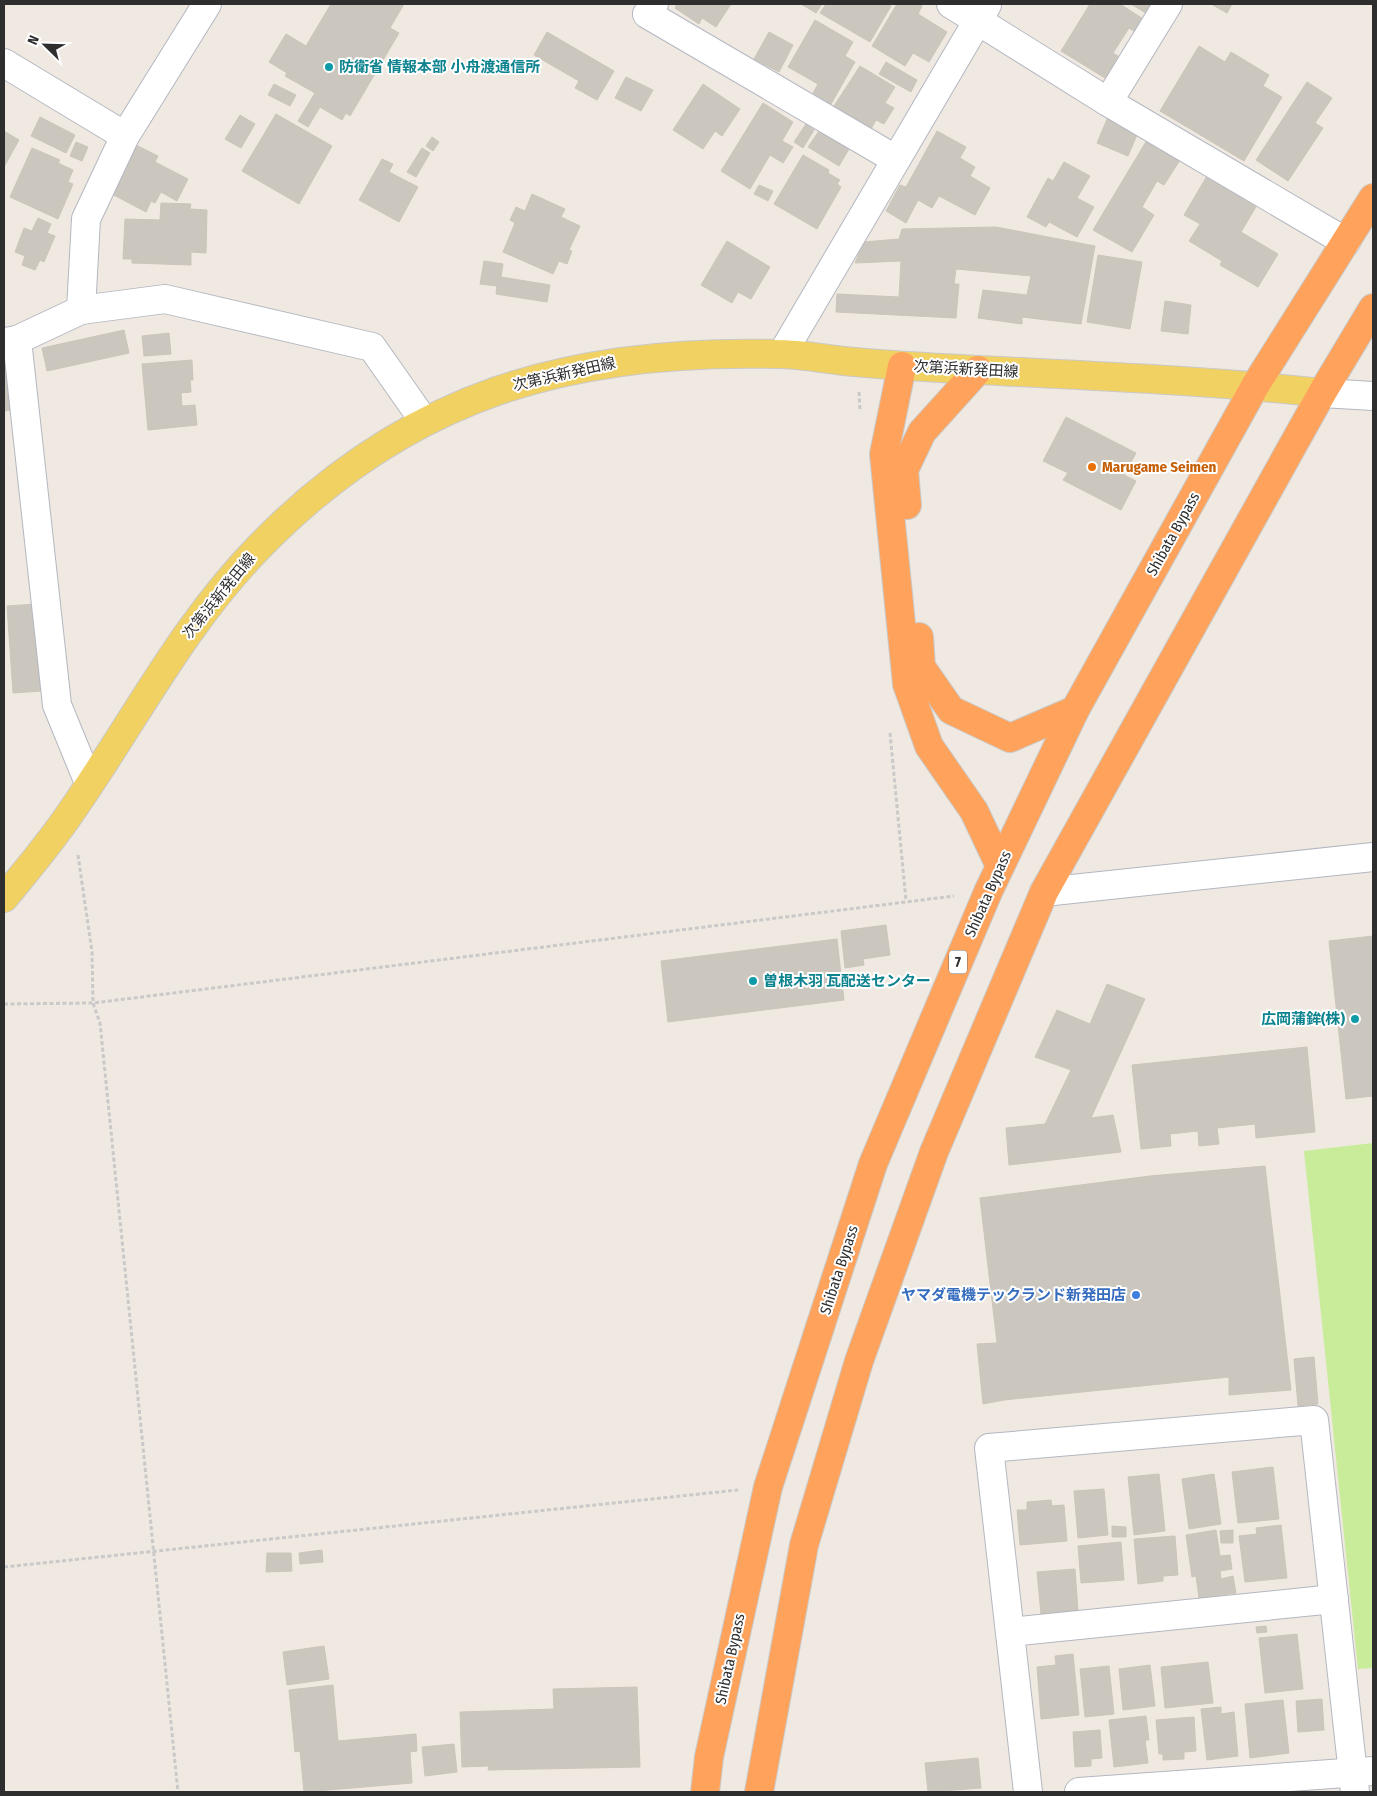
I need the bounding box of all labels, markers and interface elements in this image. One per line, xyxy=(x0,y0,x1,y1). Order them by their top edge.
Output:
north arrow xyxy=(20,20,70,70)
text: N xyxy=(24,33,43,47)
place label: 防衛省 情報本部 小舟渡通信所 xyxy=(339,58,540,76)
marker: 防衛省 情報本部 小舟渡通信所 xyxy=(323,61,335,73)
street label: 次第浜新発田線 xyxy=(511,353,617,395)
street label: 次第浜新発田線 xyxy=(913,357,1019,381)
place label: Marugame Seimen xyxy=(1102,458,1217,476)
marker: Marugame Seimen xyxy=(1086,461,1098,473)
street label: Shibata Bypass xyxy=(1143,489,1203,579)
street label: 次第浜新発田線 xyxy=(179,550,259,642)
street label: Shibata Bypass xyxy=(961,848,1015,940)
road number: 7 xyxy=(949,950,967,974)
place label: 曽根木羽 瓦配送センター xyxy=(763,972,931,990)
marker: 曽根木羽 瓦配送センター xyxy=(747,975,759,987)
place label: 広岡蒲鉾(株) xyxy=(1261,1010,1345,1028)
marker: 広岡蒲鉾(株) xyxy=(1349,1013,1361,1025)
street label: Shibata Bypass xyxy=(816,1223,862,1317)
place label: ヤマダ電機テックランド新発田店 xyxy=(901,1286,1126,1304)
marker: ヤマダ電機テックランド新発田店 xyxy=(1130,1289,1142,1301)
street label: Shibata Bypass xyxy=(712,1612,748,1706)

